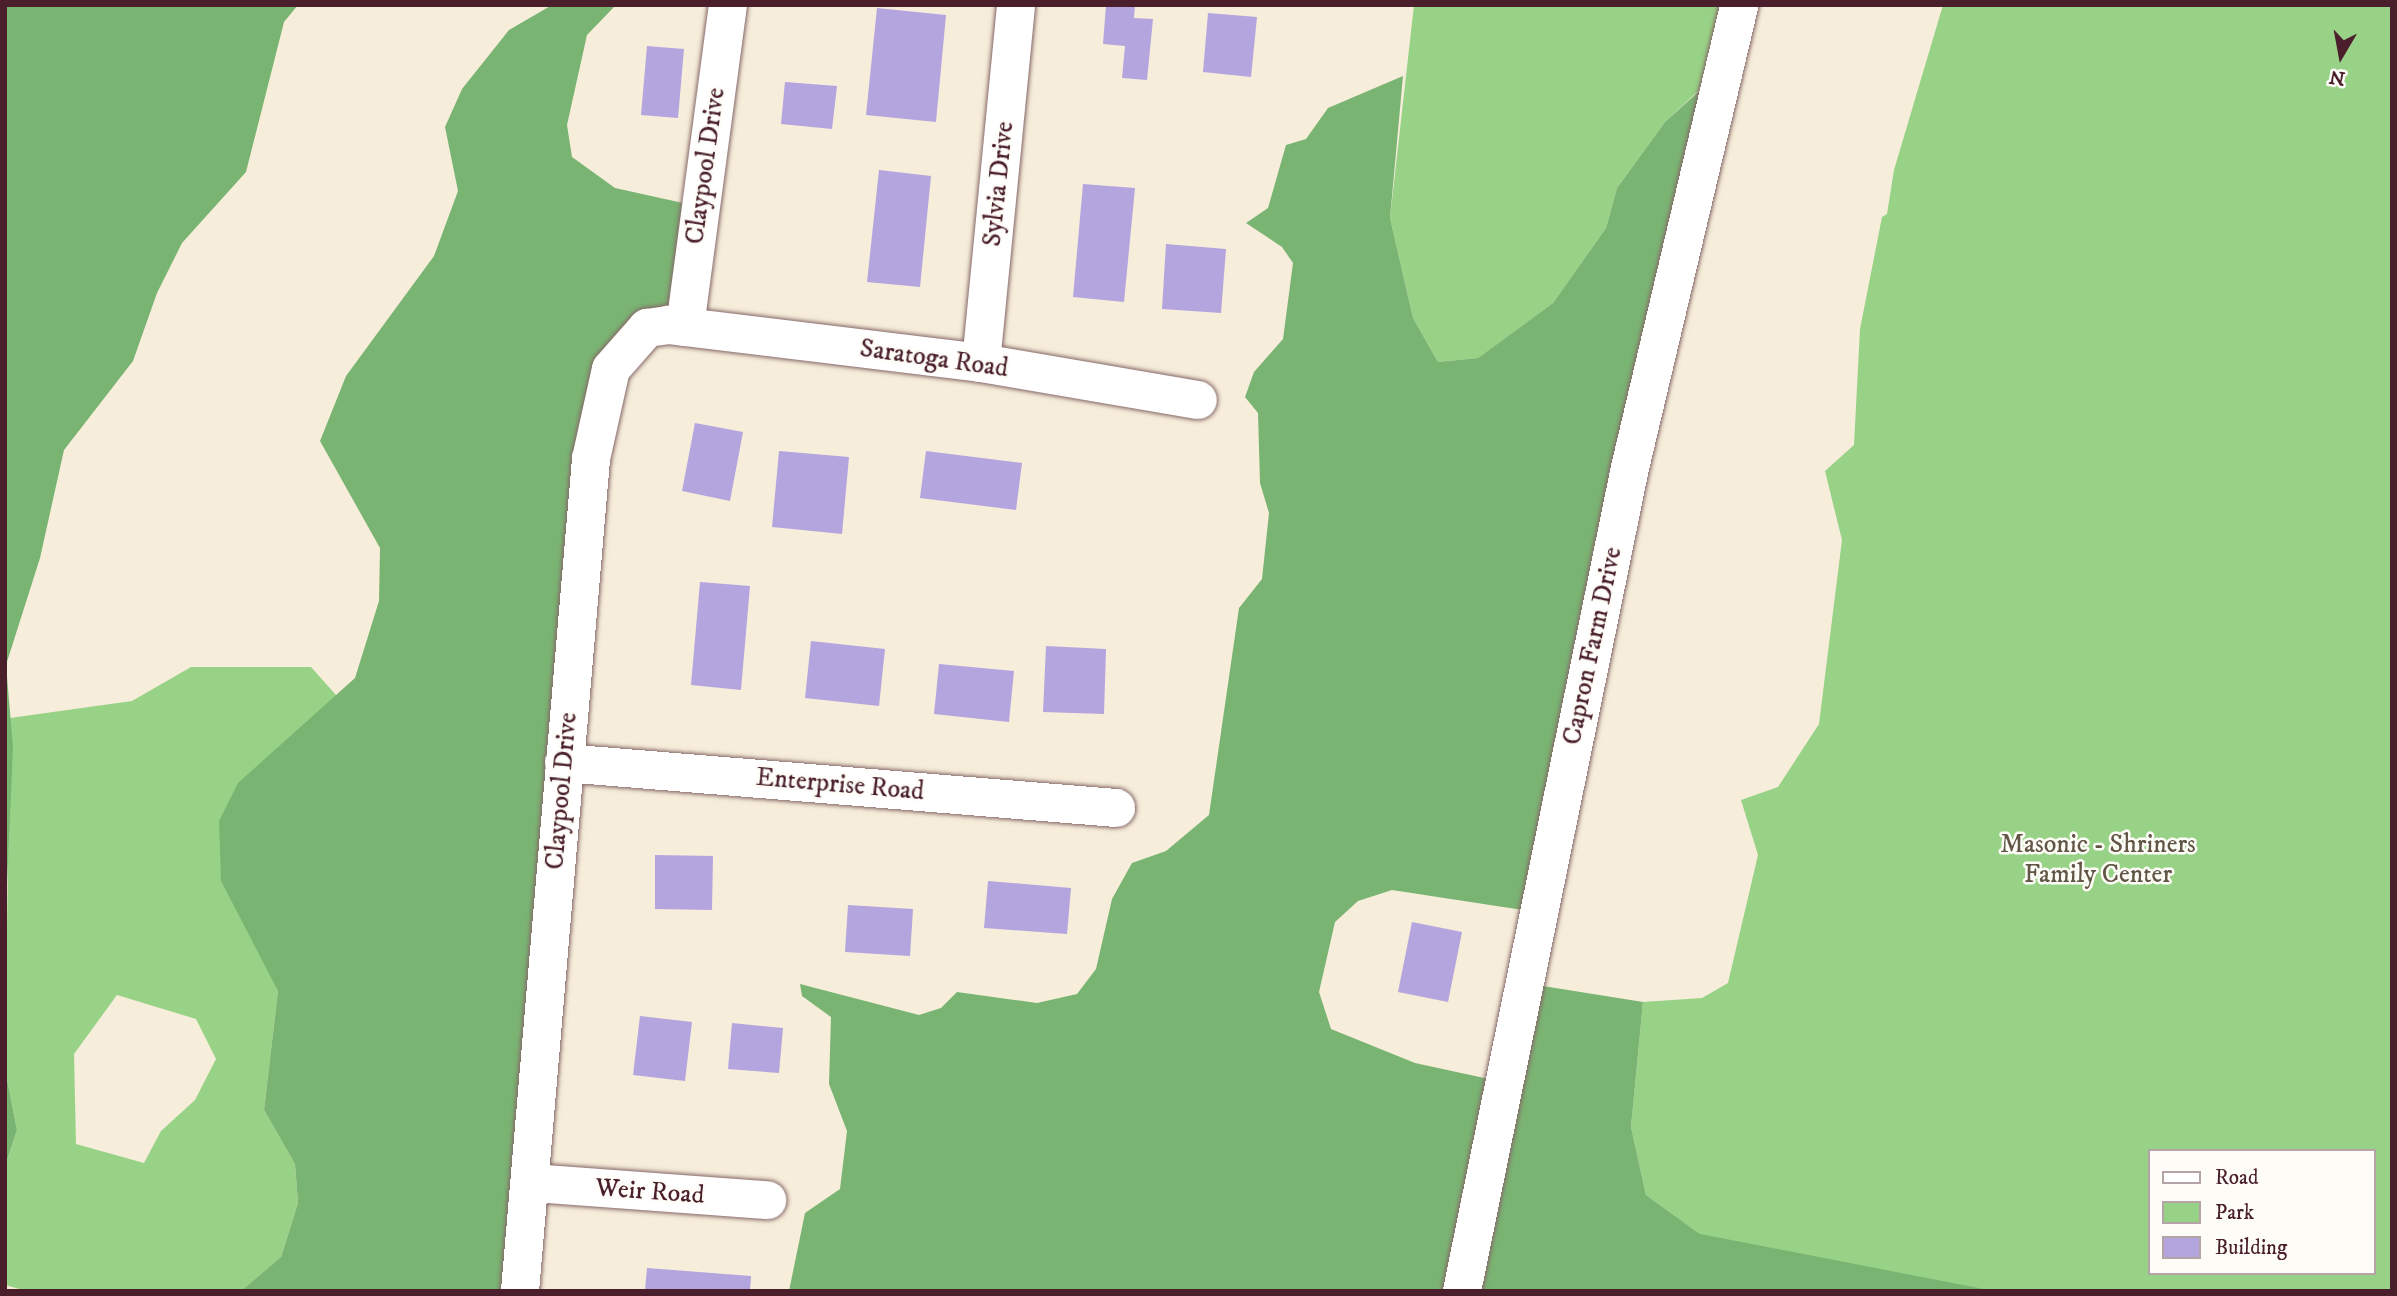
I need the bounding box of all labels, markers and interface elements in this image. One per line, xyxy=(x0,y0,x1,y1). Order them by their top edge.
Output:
north arrow xyxy=(2306,21,2376,91)
text: N xyxy=(2328,64,2347,90)
street label: Claypool Drive xyxy=(680,86,732,246)
street label: Sylvia Drive xyxy=(977,120,1021,248)
street label: Saratoga Road xyxy=(858,333,1010,385)
street label: Capron Farm Drive xyxy=(1557,544,1629,748)
street label: Claypool Drive xyxy=(540,711,584,871)
street label: Enterprise Road xyxy=(755,762,925,808)
park label: Masonic - Shriners Family Center xyxy=(2000,829,2196,890)
legend xyxy=(2148,1149,2376,1275)
text: Road xyxy=(2215,1165,2259,1191)
street label: Weir Road xyxy=(594,1173,706,1211)
text: Park xyxy=(2215,1200,2254,1226)
text: Building xyxy=(2215,1235,2287,1261)

